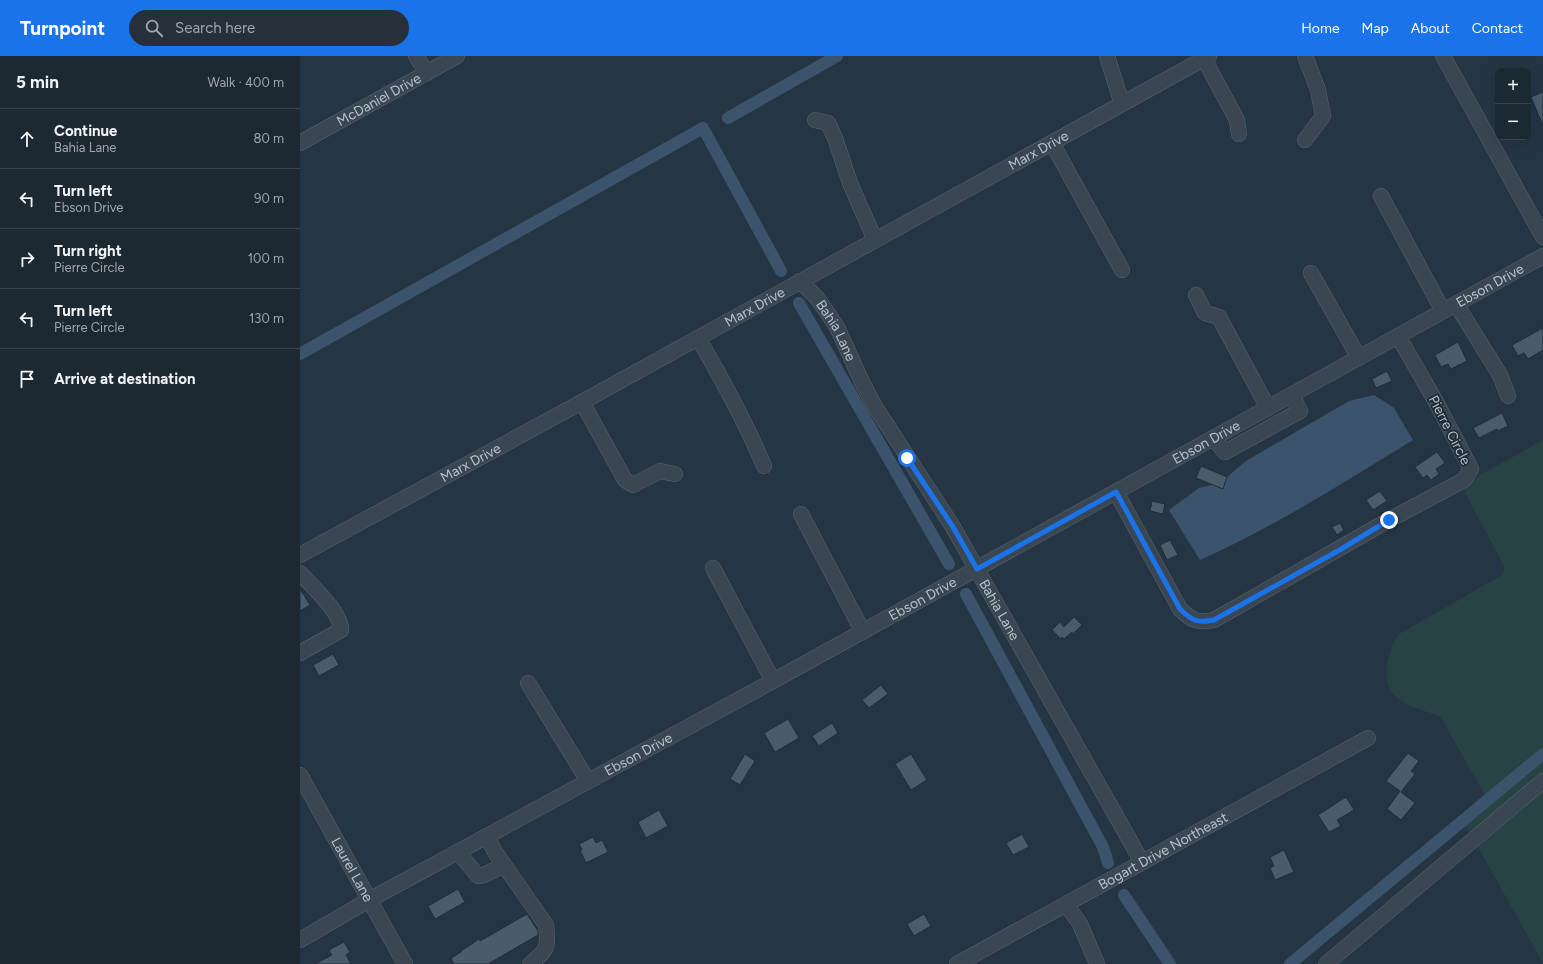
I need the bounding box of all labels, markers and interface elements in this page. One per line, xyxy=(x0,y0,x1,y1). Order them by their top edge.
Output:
search box xyxy=(129,10,409,46)
text: Turnpoint xyxy=(20,17,105,40)
icon: search xyxy=(143,17,165,39)
text: Search here xyxy=(175,19,255,37)
text: Home xyxy=(1301,20,1340,37)
text: Map xyxy=(1362,20,1389,37)
text: About xyxy=(1411,20,1450,37)
text: Contact xyxy=(1472,20,1523,37)
map controls xyxy=(1495,68,1531,140)
button: + xyxy=(1495,68,1531,104)
street label: McDaniel Drive xyxy=(334,69,424,130)
text: 5 min xyxy=(16,72,59,92)
text: Walk · 400 m xyxy=(208,75,284,90)
button: − xyxy=(1495,104,1531,140)
text: Continue xyxy=(54,122,117,140)
street label: Marx Drive xyxy=(1005,127,1072,174)
icon: ahead xyxy=(16,128,38,150)
text: 80 m xyxy=(253,131,284,146)
text: Bahia Lane xyxy=(54,140,116,155)
text: Turn left xyxy=(54,182,112,200)
icon: left xyxy=(16,188,38,210)
text: 90 m xyxy=(254,191,284,206)
text: Ebson Drive xyxy=(54,200,123,215)
text: Turn right xyxy=(54,242,122,260)
icon: right xyxy=(16,248,38,270)
text: 100 m xyxy=(248,251,284,266)
text: Pierre Circle xyxy=(54,260,125,275)
street label: Ebson Drive xyxy=(1453,260,1527,311)
street label: Marx Drive xyxy=(722,284,788,331)
street label: Bahia Lane xyxy=(812,297,860,364)
text: Turn left xyxy=(54,302,112,320)
icon: left xyxy=(16,308,38,330)
text: 130 m xyxy=(249,311,284,326)
text: Pierre Circle xyxy=(54,320,125,335)
icon: arrive xyxy=(16,368,38,390)
text: Arrive at destination xyxy=(54,370,195,388)
street label: Pierre Circle xyxy=(1425,393,1475,468)
street label: Ebson Drive xyxy=(1169,417,1244,468)
street label: Marx Drive xyxy=(438,439,504,486)
route start xyxy=(898,449,916,467)
route end xyxy=(1380,511,1398,529)
street label: Ebson Drive xyxy=(886,573,960,624)
street label: Bahia Lane xyxy=(975,577,1023,644)
street label: Ebson Drive xyxy=(602,729,676,780)
street label: Bogart Drive Northeast xyxy=(1096,809,1231,894)
street label: Laurel Lane xyxy=(327,834,377,905)

